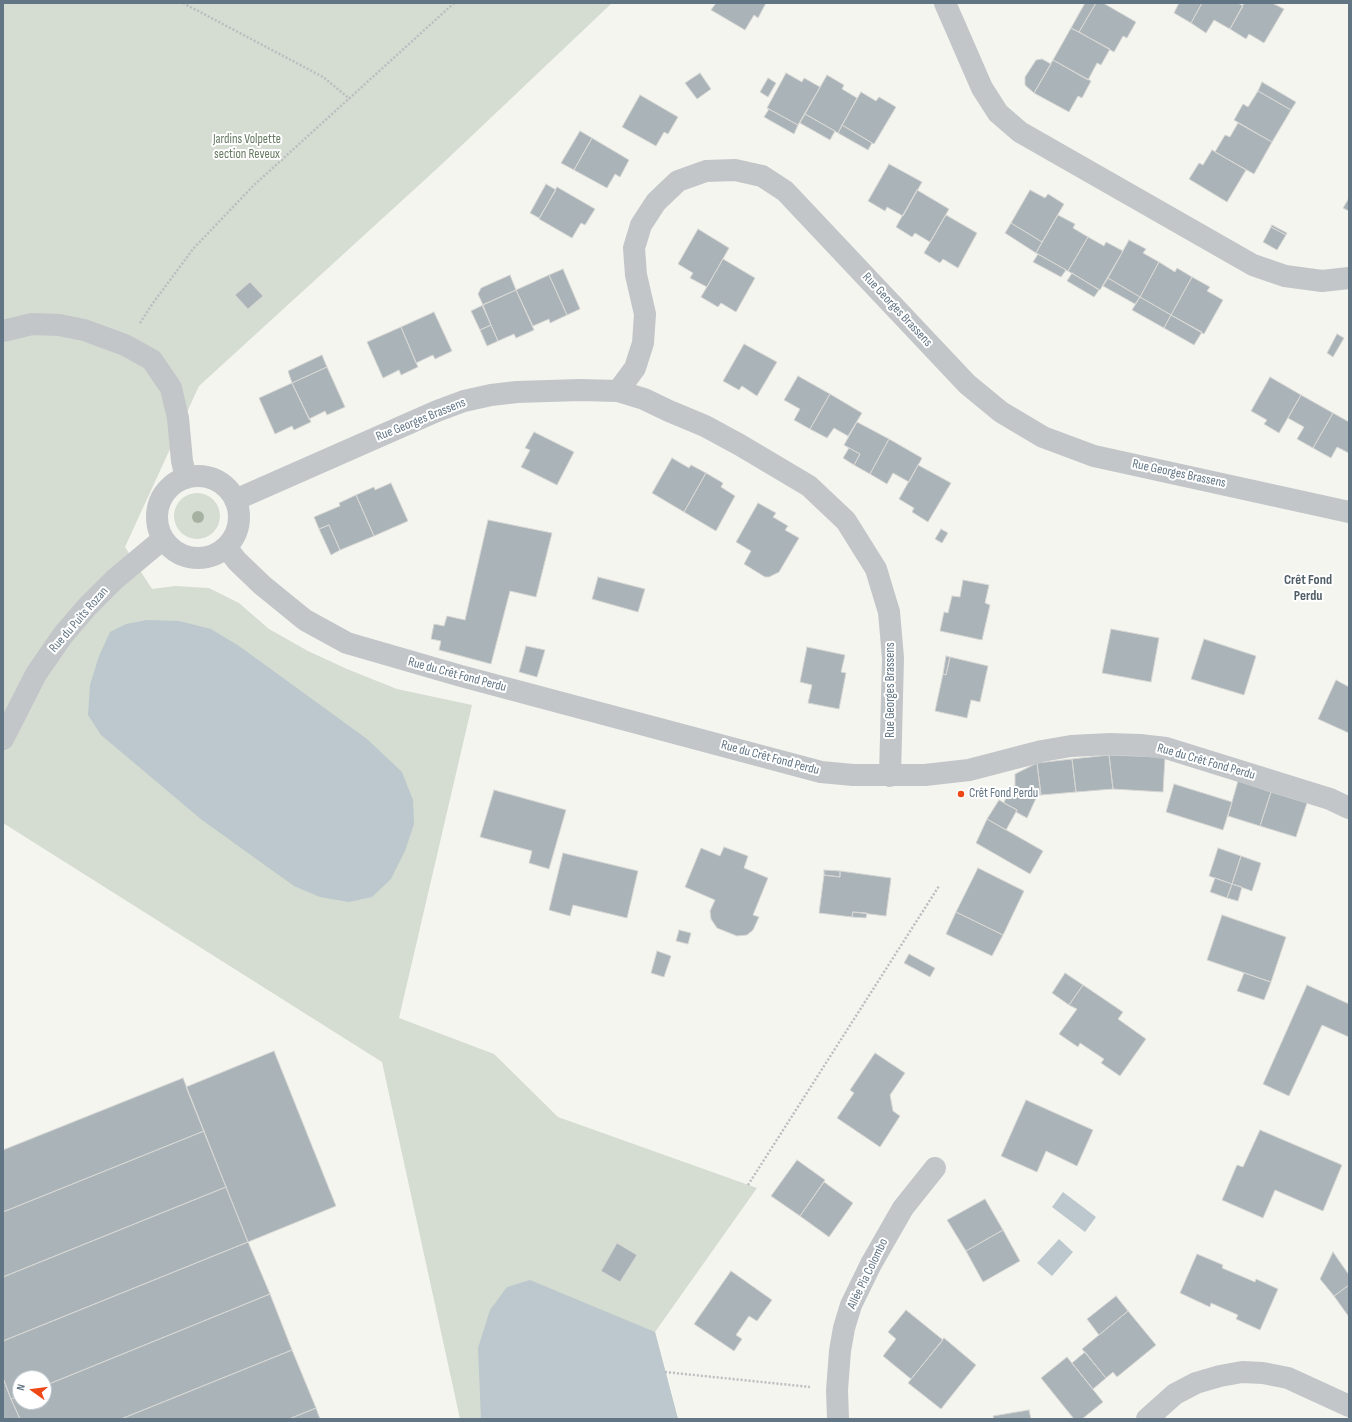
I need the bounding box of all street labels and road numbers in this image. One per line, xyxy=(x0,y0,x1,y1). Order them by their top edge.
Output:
street label: Rue Georges Brassens xyxy=(859,270,935,350)
street label: Rue Georges Brassens xyxy=(374,395,468,445)
street label: Rue Georges Brassens xyxy=(1131,456,1227,492)
street label: Rue du Puits Rozan xyxy=(46,584,112,656)
street label: Rue Georges Brassens xyxy=(883,642,899,738)
street label: Rue du Crêt Fond Perdu xyxy=(406,654,508,696)
street label: Rue du Crêt Fond Perdu xyxy=(719,737,821,779)
street label: Rue du Crêt Fond Perdu xyxy=(1155,741,1257,783)
street label: Allée Pia Colombo xyxy=(844,1236,892,1312)

